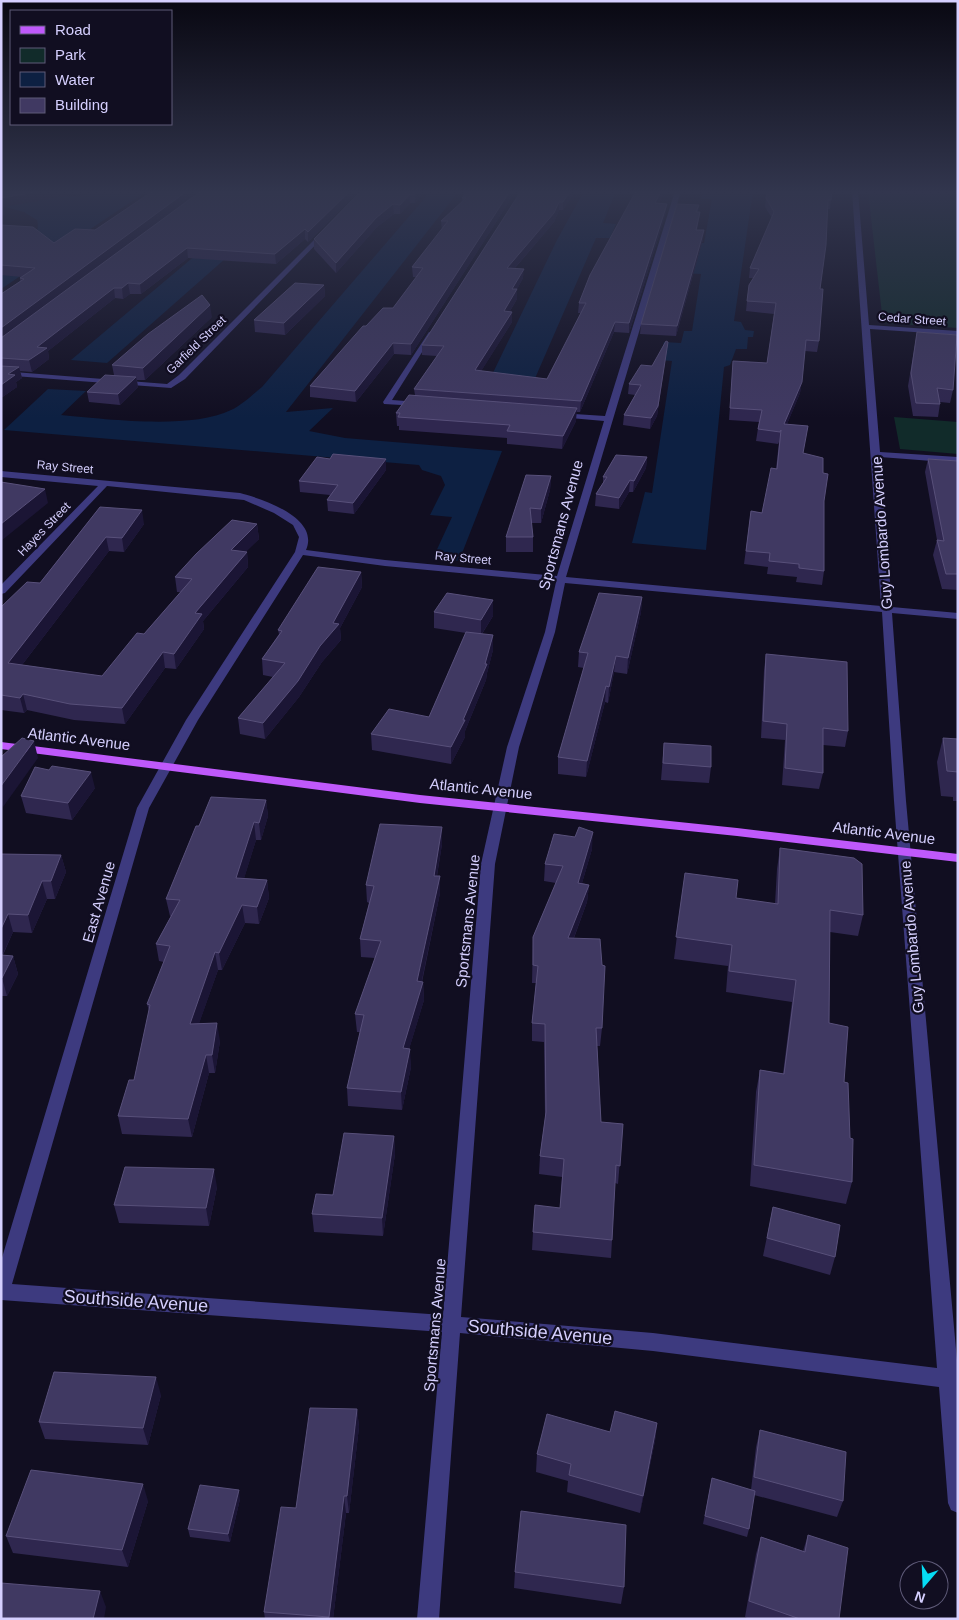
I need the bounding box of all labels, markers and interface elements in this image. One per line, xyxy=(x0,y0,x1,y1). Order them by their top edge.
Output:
legend xyxy=(10,10,172,125)
text: Road xyxy=(55,21,91,38)
text: Park xyxy=(55,46,86,63)
text: Water xyxy=(55,71,94,88)
text: Building xyxy=(55,96,108,113)
street label: Cedar Street xyxy=(878,310,947,328)
street label: Garfield Street xyxy=(163,313,229,377)
street label: Guy Lombardo Avenue xyxy=(868,456,895,610)
street label: Ray Street xyxy=(36,458,95,477)
street label: Sportsmans Avenue xyxy=(535,458,586,592)
street label: Hayes Street xyxy=(15,499,74,559)
street label: Ray Street xyxy=(434,549,493,568)
street label: Atlantic Avenue xyxy=(27,724,131,753)
street label: Atlantic Avenue xyxy=(429,775,533,802)
street label: Atlantic Avenue xyxy=(832,818,936,847)
street label: Sportsmans Avenue xyxy=(452,853,483,988)
street label: East Avenue xyxy=(79,859,118,945)
street label: Guy Lombardo Avenue xyxy=(896,860,927,1014)
street label: Sportsmans Avenue xyxy=(420,1257,449,1392)
street label: Southside Avenue xyxy=(63,1286,209,1316)
street label: Southside Avenue xyxy=(467,1316,613,1348)
north arrow xyxy=(899,1560,949,1610)
text: N xyxy=(912,1588,927,1607)

